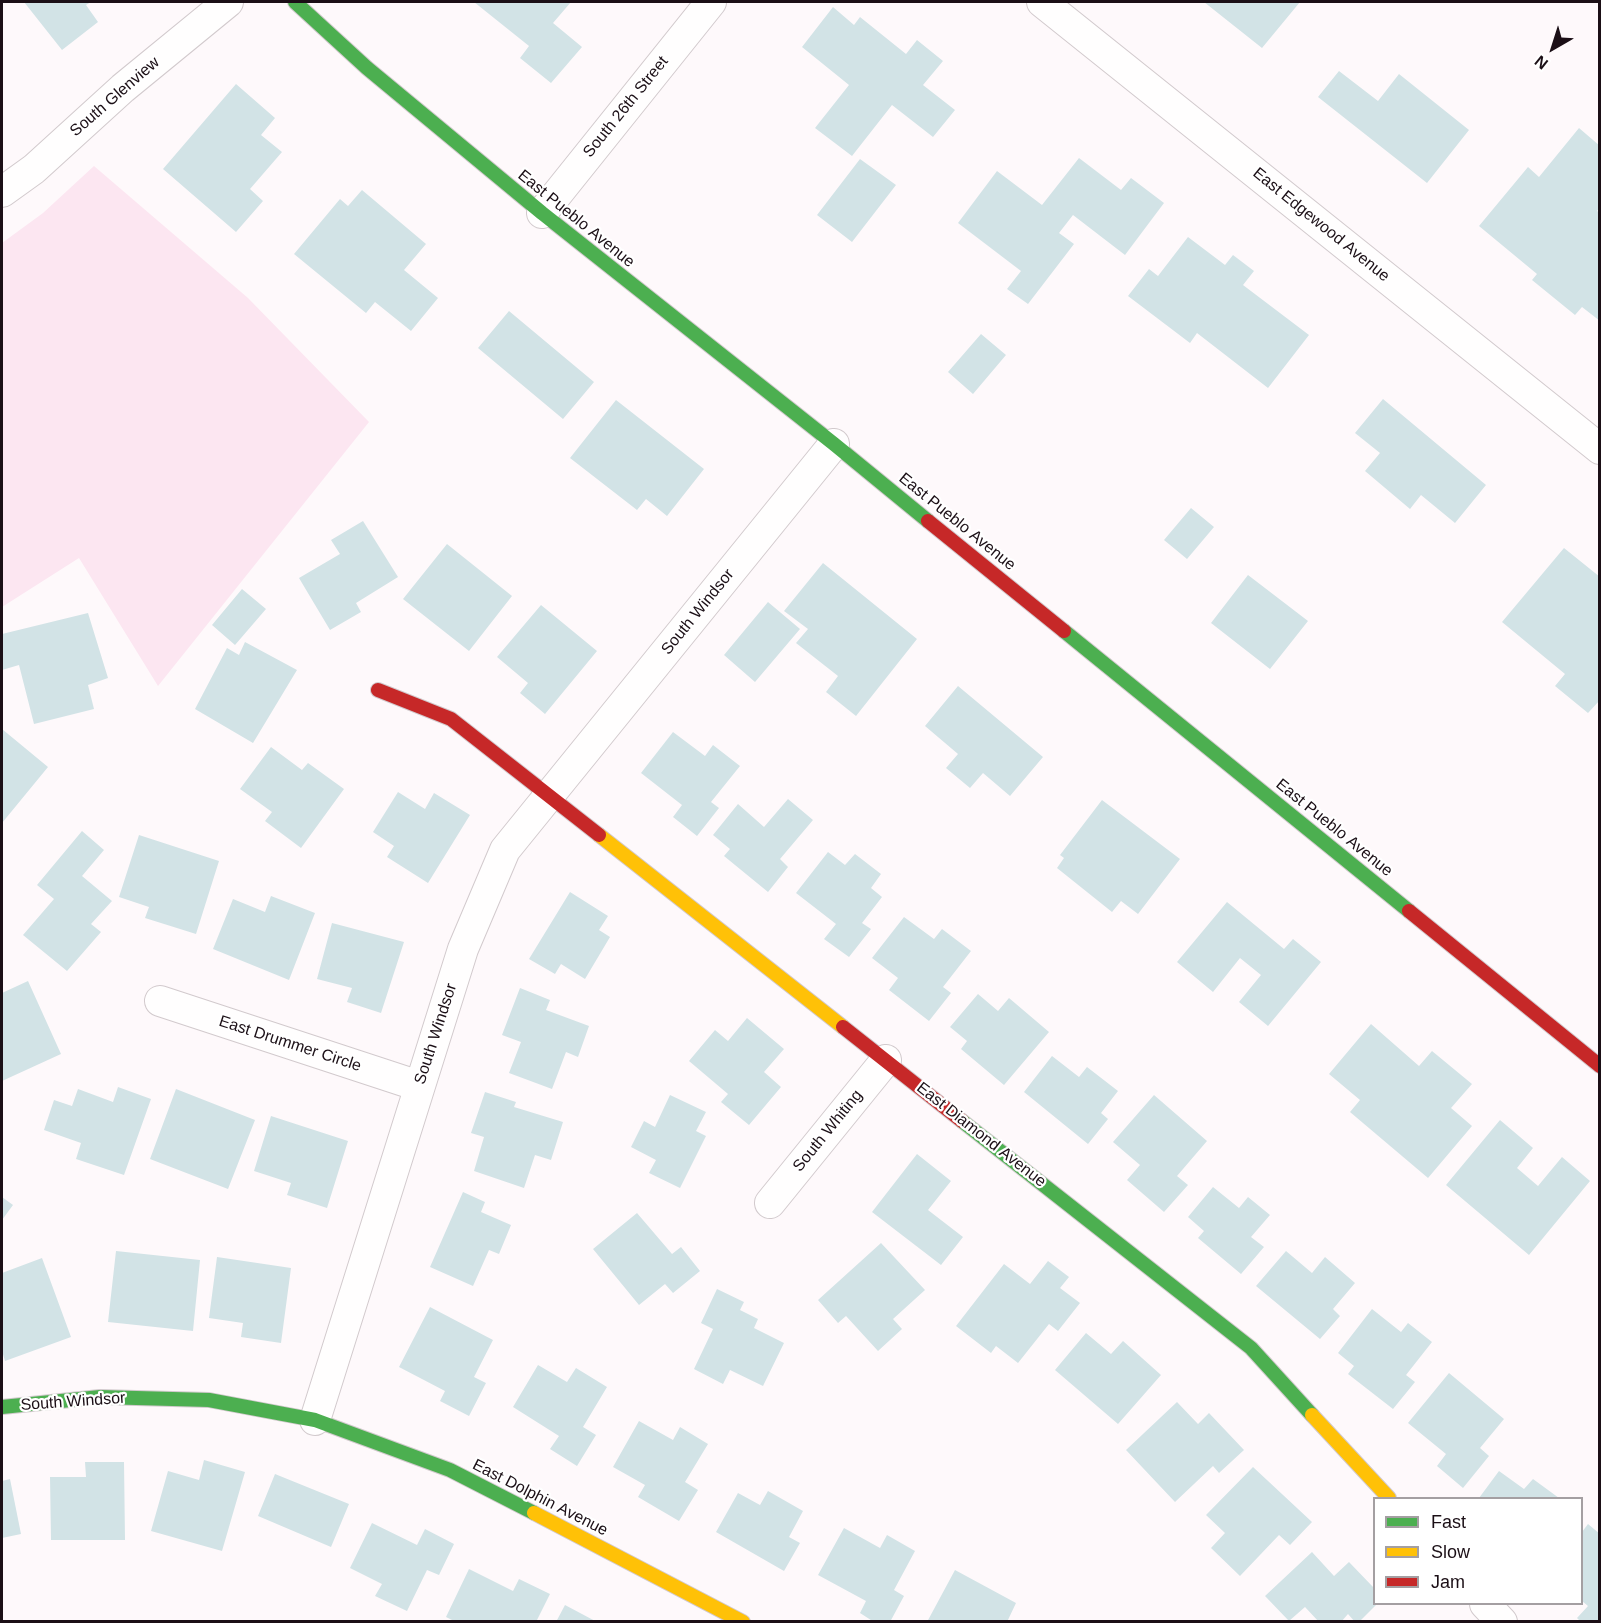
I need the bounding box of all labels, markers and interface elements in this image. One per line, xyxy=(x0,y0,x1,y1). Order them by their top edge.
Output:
north arrow xyxy=(1523,18,1583,78)
text: N xyxy=(1532,52,1551,73)
street label: South Glenview xyxy=(66,53,164,141)
street label: South 26th Street xyxy=(579,53,673,161)
street label: East Edgewood Avenue xyxy=(1249,164,1393,286)
street label: East Pueblo Avenue xyxy=(514,166,638,272)
street label: East Pueblo Avenue xyxy=(895,469,1019,575)
street label: South Windsor xyxy=(658,565,738,659)
street label: East Pueblo Avenue xyxy=(1272,775,1396,881)
street label: South Windsor xyxy=(411,981,461,1087)
street label: East Drummer Circle xyxy=(216,1012,364,1076)
street label: East Diamond Avenue xyxy=(912,1079,1050,1191)
street label: South Whiting xyxy=(789,1086,867,1176)
street label: South Windsor xyxy=(20,1389,126,1415)
street label: East Dolphin Avenue xyxy=(469,1456,611,1540)
legend xyxy=(1373,1497,1583,1605)
text: Fast xyxy=(1431,1512,1466,1532)
text: Slow xyxy=(1431,1542,1470,1562)
text: Jam xyxy=(1431,1572,1465,1592)

